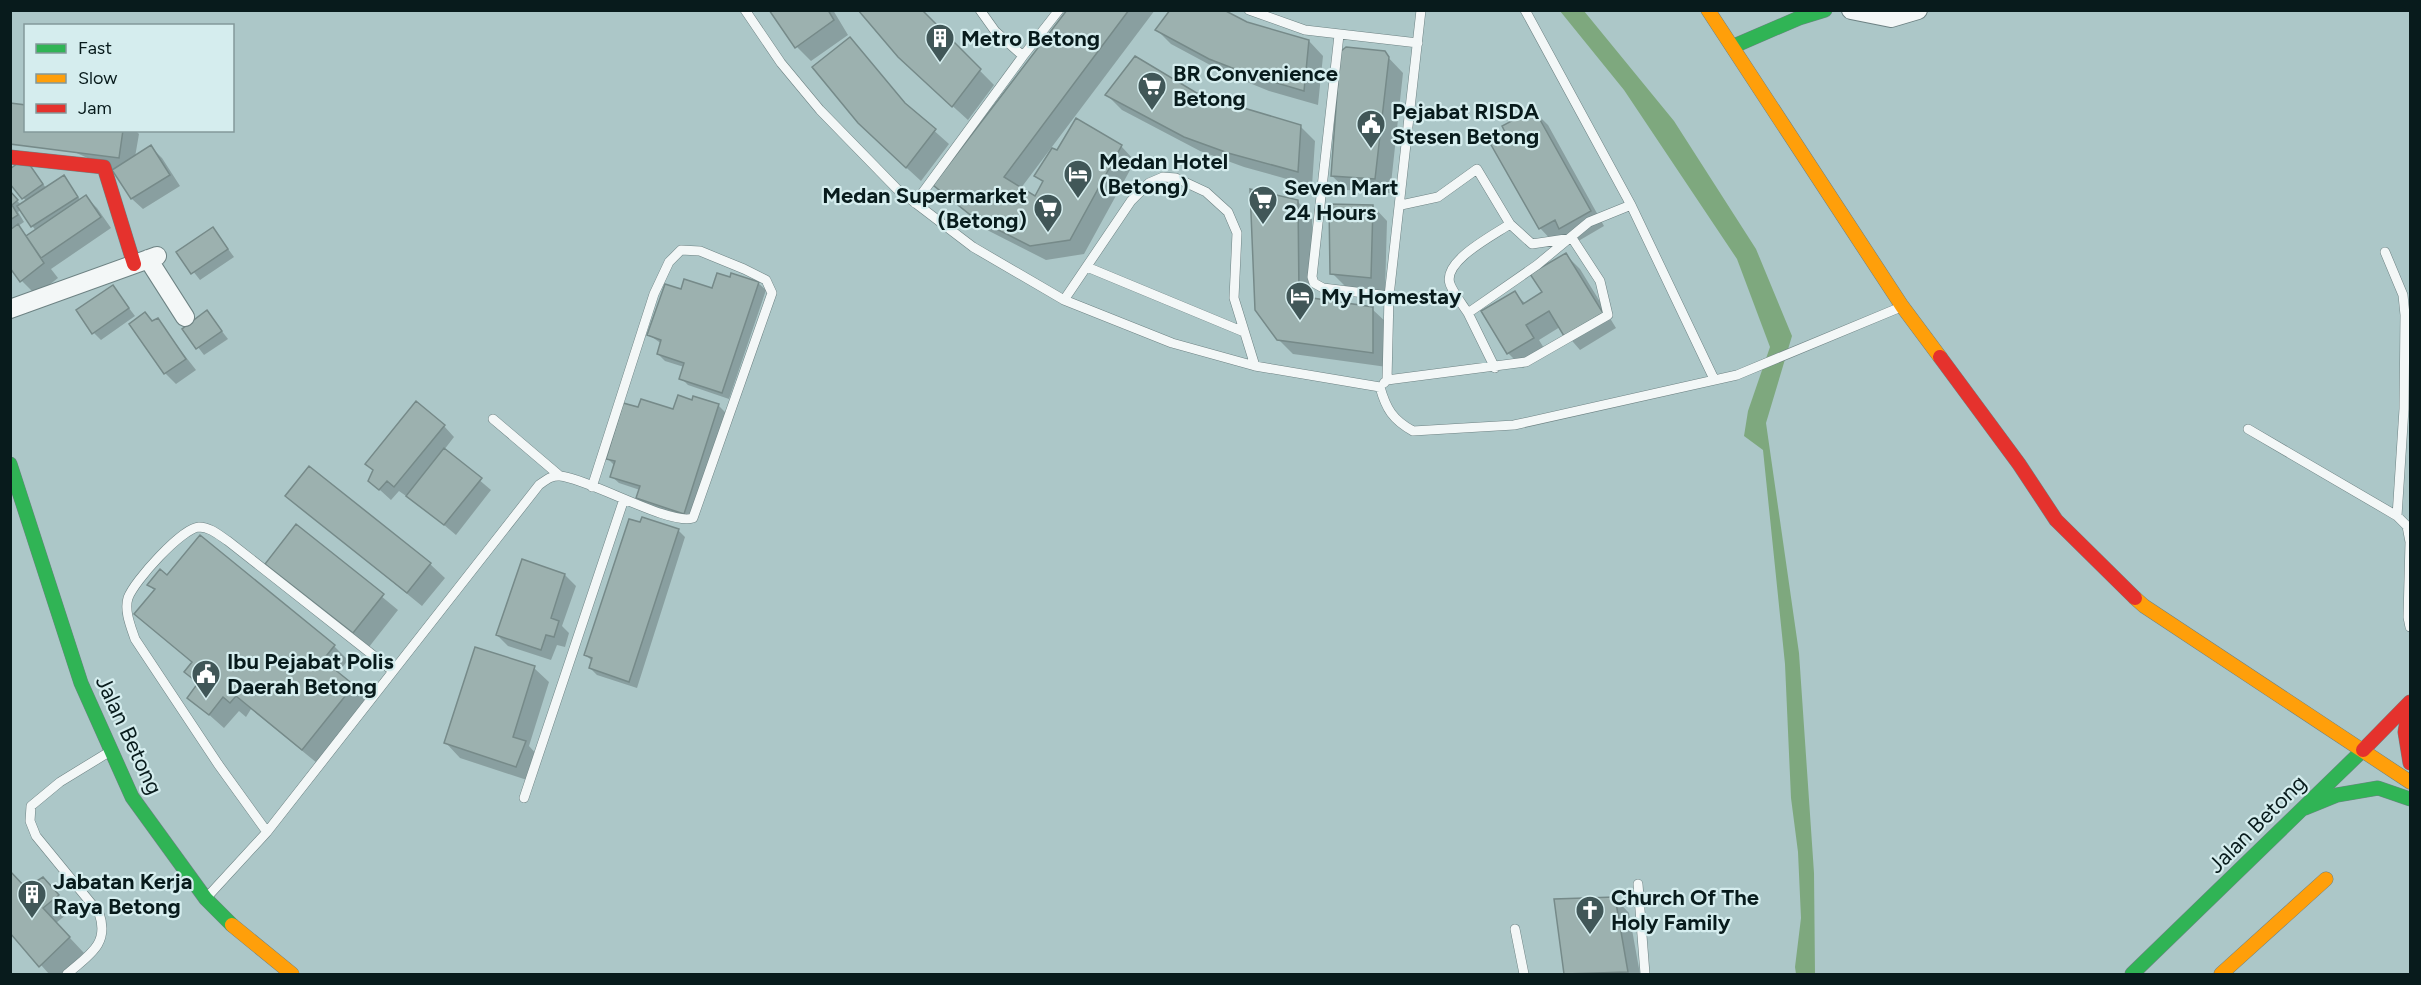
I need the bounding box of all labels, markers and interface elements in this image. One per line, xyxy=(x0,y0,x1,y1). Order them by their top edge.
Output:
building icon: Metro Betong xyxy=(924,22,956,64)
legend xyxy=(24,24,234,132)
place label: Metro Betong xyxy=(961,25,1100,52)
text: Fast xyxy=(78,37,112,59)
place label: BR Convenience Betong xyxy=(1173,60,1338,112)
text: Slow xyxy=(78,67,117,89)
supermarket icon: BR Convenience Betong xyxy=(1136,70,1168,112)
text: Jam xyxy=(78,97,112,119)
place label: Pejabat RISDA Stesen Betong xyxy=(1392,98,1540,150)
public building icon: Pejabat RISDA Stesen Betong xyxy=(1355,108,1387,150)
place label: Medan Hotel (Betong) xyxy=(1099,148,1228,200)
hotel icon: Medan Hotel (Betong) xyxy=(1062,158,1094,200)
place label: Seven Mart 24 Hours xyxy=(1284,174,1399,226)
place label: Medan Supermarket (Betong) xyxy=(822,182,1027,234)
supermarket icon: Seven Mart 24 Hours xyxy=(1247,184,1279,226)
supermarket icon: Medan Supermarket (Betong) xyxy=(1032,192,1064,234)
hotel icon: My Homestay xyxy=(1284,280,1316,322)
place label: My Homestay xyxy=(1321,283,1462,310)
place label: Ibu Pejabat Polis Daerah Betong xyxy=(227,648,394,700)
public building icon: Ibu Pejabat Polis Daerah Betong xyxy=(190,658,222,700)
street label: Jalan Betong xyxy=(90,671,168,799)
street label: Jalan Betong xyxy=(2202,769,2312,879)
place label: Jabatan Kerja Raya Betong xyxy=(53,868,192,920)
building icon: Jabatan Kerja Raya Betong xyxy=(16,878,48,920)
place label: Church Of The Holy Family xyxy=(1611,884,1759,936)
church icon: Church Of The Holy Family xyxy=(1574,894,1606,936)

